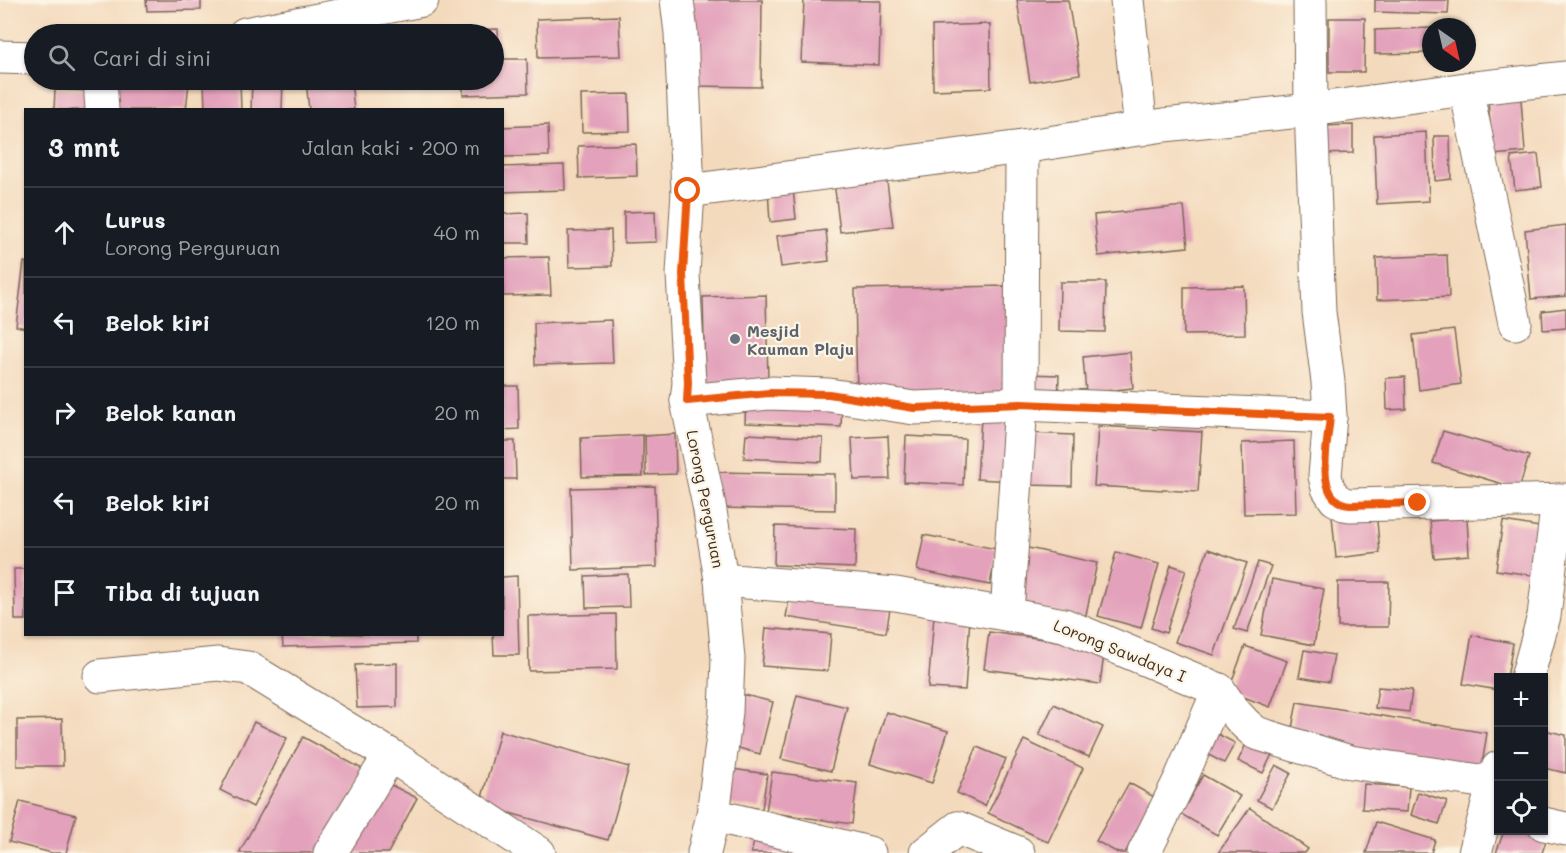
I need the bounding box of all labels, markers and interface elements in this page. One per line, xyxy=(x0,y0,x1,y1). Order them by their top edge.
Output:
north arrow xyxy=(1422,18,1476,72)
search box xyxy=(24,24,504,90)
icon: search xyxy=(45,41,78,74)
text: Cari di sini xyxy=(93,43,211,72)
text: 3 mnt xyxy=(48,130,120,164)
text: Jalan kaki · 200 m xyxy=(302,134,480,160)
route start xyxy=(674,177,700,203)
text: Lurus xyxy=(105,205,166,234)
icon: ahead xyxy=(48,216,81,249)
text: 40 m xyxy=(434,219,480,245)
text: Lorong Perguruan xyxy=(105,234,280,260)
icon: left xyxy=(48,306,81,339)
text: Belok kiri xyxy=(105,308,210,337)
text: 120 m xyxy=(425,309,480,335)
place label: Mesjid Kauman Plaju xyxy=(747,320,854,359)
marker: Mesjid Kauman Plaju xyxy=(728,332,742,346)
icon: right xyxy=(48,396,81,429)
text: Belok kanan xyxy=(105,398,236,427)
text: 20 m xyxy=(434,399,480,425)
street label: Lorong Perguruan xyxy=(682,428,730,570)
icon: left xyxy=(48,486,81,519)
text: Belok kiri xyxy=(105,488,210,517)
text: 20 m xyxy=(434,489,480,515)
route end xyxy=(1404,489,1430,515)
icon: arrive xyxy=(48,576,81,609)
text: Tiba di tujuan xyxy=(105,578,260,607)
street label: Lorong Sawdaya I xyxy=(1051,614,1189,686)
map controls xyxy=(1494,673,1548,835)
button: + xyxy=(1494,673,1548,727)
button: − xyxy=(1494,727,1548,781)
button: locate xyxy=(1494,781,1548,835)

